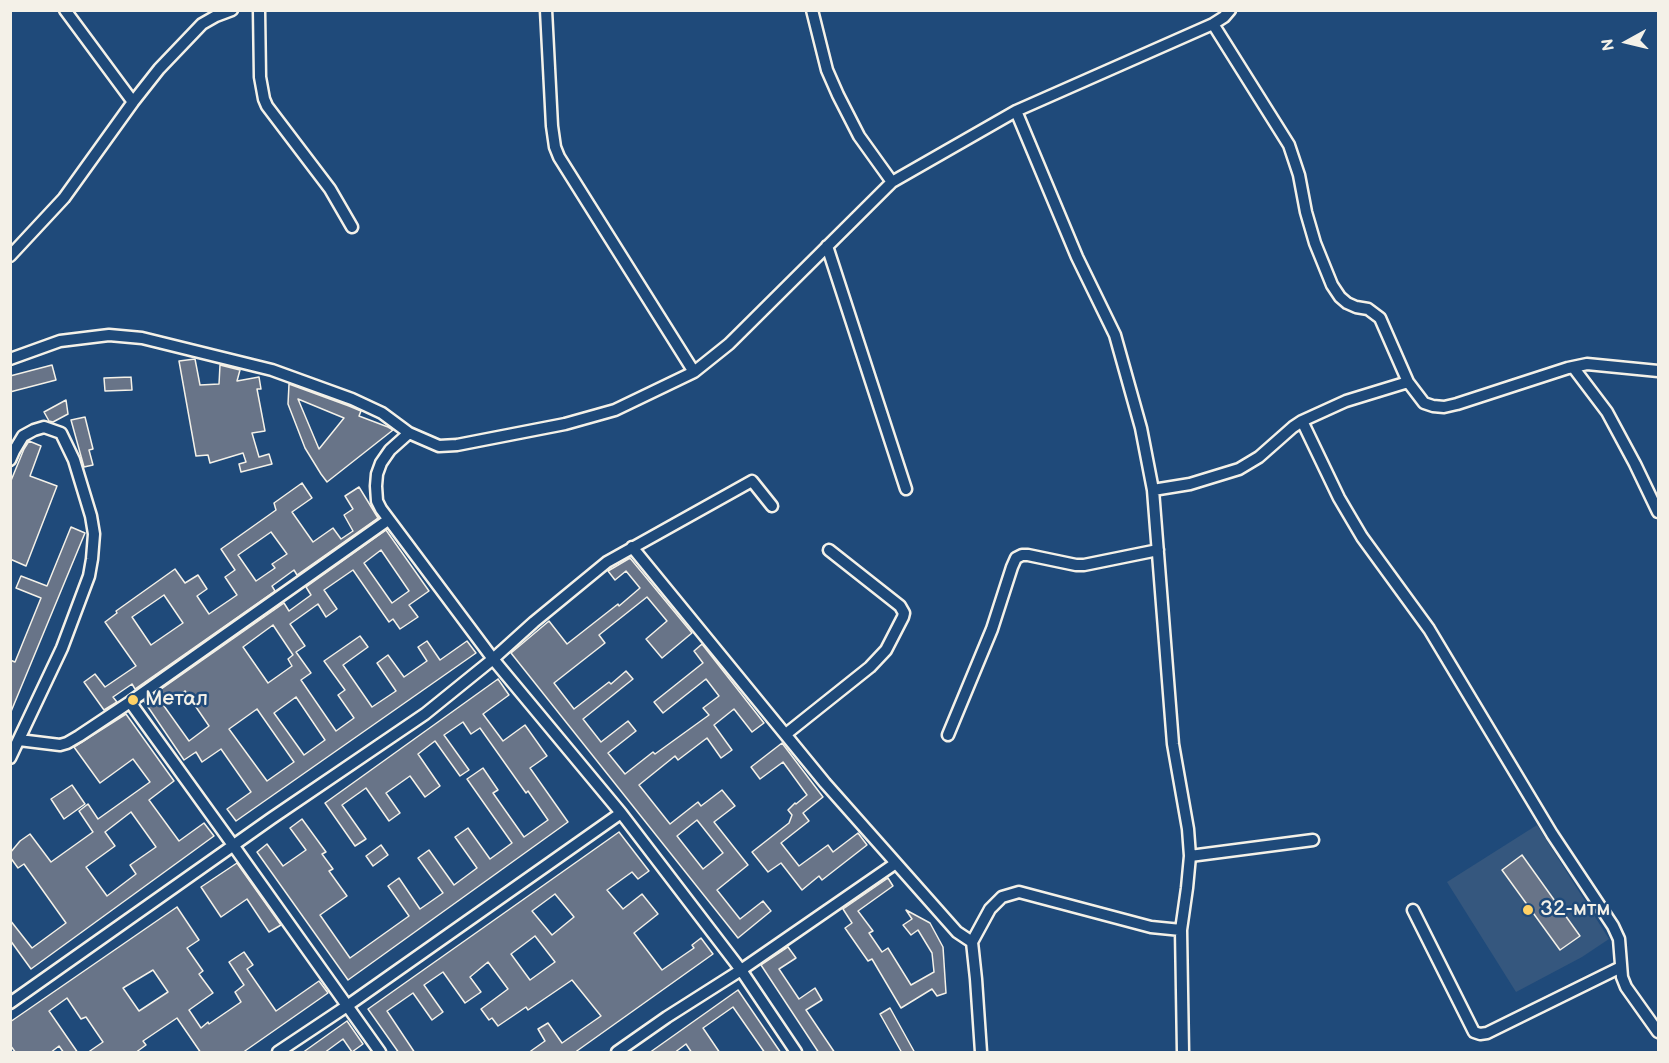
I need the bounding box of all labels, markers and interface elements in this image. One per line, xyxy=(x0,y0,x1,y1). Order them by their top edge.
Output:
north arrow xyxy=(1597,12,1657,72)
text: N xyxy=(1598,37,1619,52)
place label: Метал xyxy=(145,687,208,713)
marker: Метал xyxy=(126,693,140,707)
place label: 32-мтм xyxy=(1540,897,1610,923)
marker: 32-мтм xyxy=(1521,903,1535,917)

